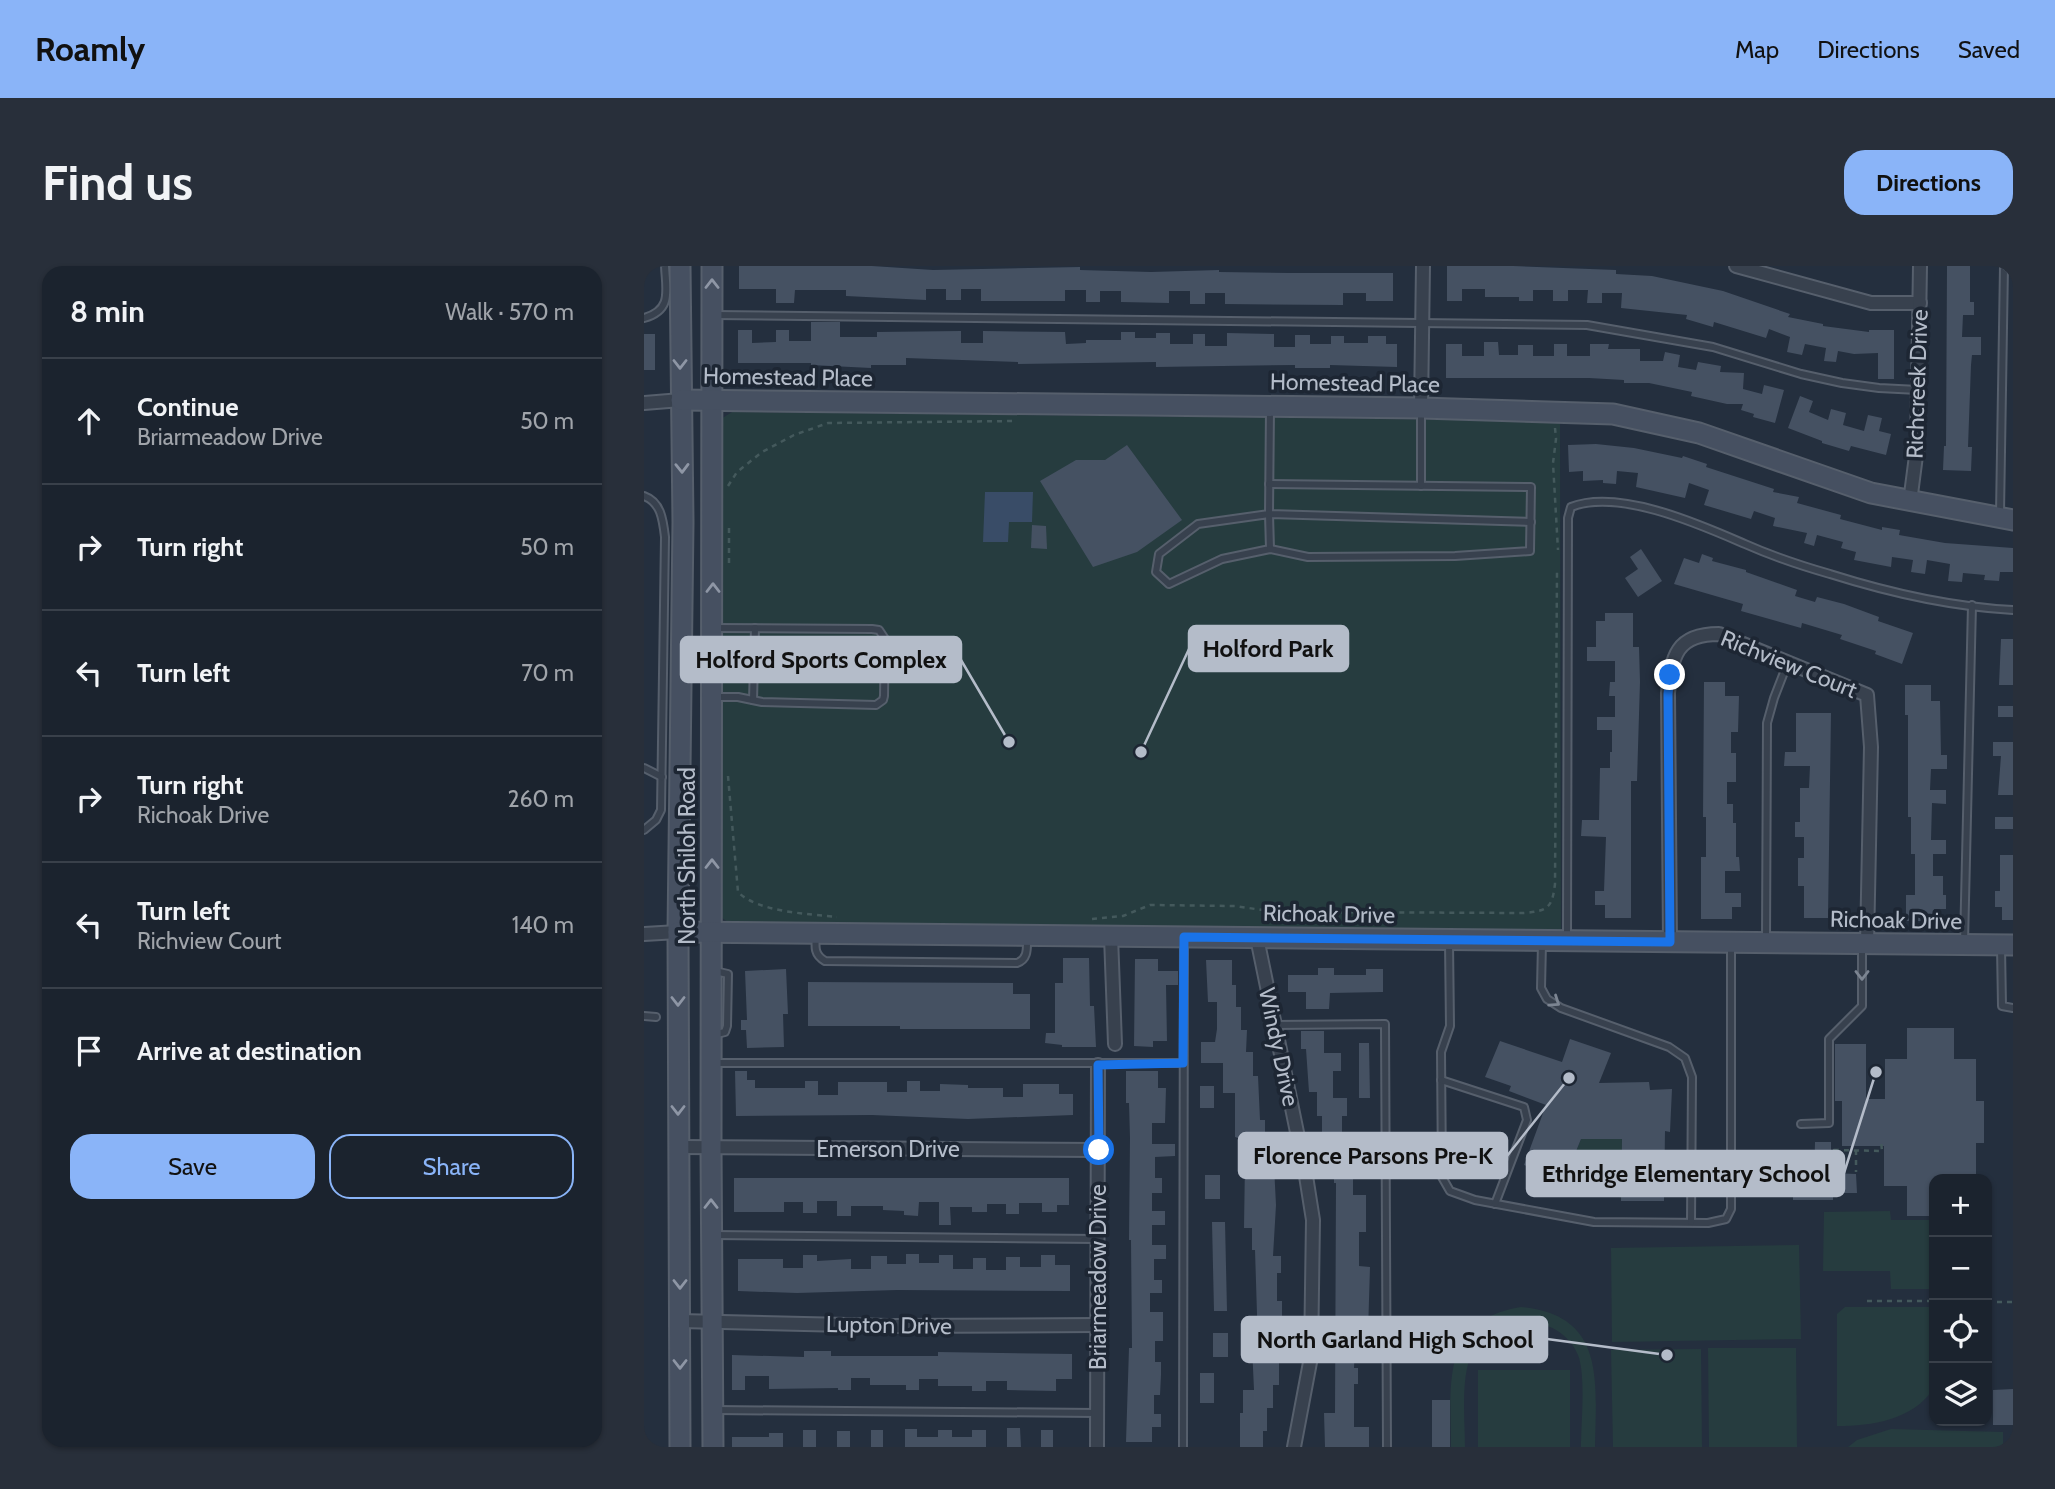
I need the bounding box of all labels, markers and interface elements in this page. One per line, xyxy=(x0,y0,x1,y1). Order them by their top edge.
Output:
text: Roamly xyxy=(35,29,145,69)
text: Map xyxy=(1735,35,1779,64)
text: Directions xyxy=(1817,35,1920,64)
text: Saved xyxy=(1958,35,2020,64)
button: Directions xyxy=(1844,150,2013,215)
text: Find us xyxy=(42,153,193,212)
one-way arrow xyxy=(705,278,720,289)
text: 8 min xyxy=(70,293,145,330)
text: Walk · 570 m xyxy=(445,298,574,326)
street label: Richcreek Drive xyxy=(1900,309,1934,459)
one-way arrow xyxy=(673,359,688,370)
street label: Homestead Place xyxy=(703,362,873,392)
street label: Homestead Place xyxy=(1270,368,1440,398)
text: Continue xyxy=(137,391,239,423)
icon: ahead xyxy=(70,402,108,440)
text: 50 m xyxy=(520,407,574,435)
text: Briarmeadow Drive xyxy=(137,423,323,451)
one-way arrow xyxy=(674,463,690,474)
icon: right xyxy=(70,528,108,566)
text: Turn right xyxy=(137,531,243,563)
text: 50 m xyxy=(520,533,574,561)
one-way arrow xyxy=(705,582,721,592)
street label: Richview Court xyxy=(1717,624,1861,704)
callout: Holford Park xyxy=(1189,626,1348,671)
text: Holford Park xyxy=(1202,634,1334,663)
callout: Holford Sports Complex xyxy=(681,637,961,682)
text: Holford Sports Complex xyxy=(695,645,947,674)
icon: left xyxy=(70,654,108,692)
text: Turn left xyxy=(137,657,230,689)
text: 70 m xyxy=(521,659,574,687)
route end xyxy=(1654,659,1685,690)
street label: North Shiloh Road xyxy=(673,767,701,945)
text: Turn right xyxy=(137,769,243,801)
icon: right xyxy=(70,780,108,818)
text: 260 m xyxy=(507,785,574,813)
text: Richoak Drive xyxy=(137,801,269,829)
one-way arrow xyxy=(704,858,720,869)
text: Turn left xyxy=(137,895,230,927)
street label: Richoak Drive xyxy=(1263,899,1396,929)
street label: Richoak Drive xyxy=(1830,905,1963,935)
icon: left xyxy=(70,906,108,944)
text: 140 m xyxy=(512,911,574,939)
text: Richview Court xyxy=(137,927,282,955)
one-way arrow xyxy=(1854,970,1870,980)
street label: Windy Drive xyxy=(1253,985,1305,1109)
one-way arrow xyxy=(1547,994,1560,1007)
one-way arrow xyxy=(670,996,686,1006)
icon: arrive xyxy=(70,1032,108,1070)
text: Arrive at destination xyxy=(137,1035,362,1067)
one-way arrow xyxy=(670,1105,686,1116)
callout: Florence Parsons Pre-K xyxy=(1239,1133,1507,1178)
button: Save xyxy=(70,1134,315,1199)
button: Share xyxy=(329,1134,574,1199)
route start xyxy=(1083,1134,1114,1165)
street label: Emerson Drive xyxy=(816,1135,960,1163)
text: Florence Parsons Pre-K xyxy=(1253,1141,1493,1170)
callout: Ethridge Elementary School xyxy=(1527,1151,1844,1196)
text: Ethridge Elementary School xyxy=(1542,1159,1830,1188)
map controls xyxy=(1929,1174,1992,1426)
button: + xyxy=(1929,1174,1992,1237)
street label: Briarmeadow Drive xyxy=(1084,1184,1112,1370)
one-way arrow xyxy=(703,1198,719,1209)
button: − xyxy=(1929,1237,1992,1300)
one-way arrow xyxy=(672,1279,688,1290)
button: locate xyxy=(1929,1300,1992,1363)
street label: Lupton Drive xyxy=(826,1310,952,1340)
callout: North Garland High School xyxy=(1242,1317,1547,1362)
text: North Garland High School xyxy=(1257,1325,1534,1354)
one-way arrow xyxy=(672,1359,688,1370)
button: layers xyxy=(1929,1363,1992,1426)

